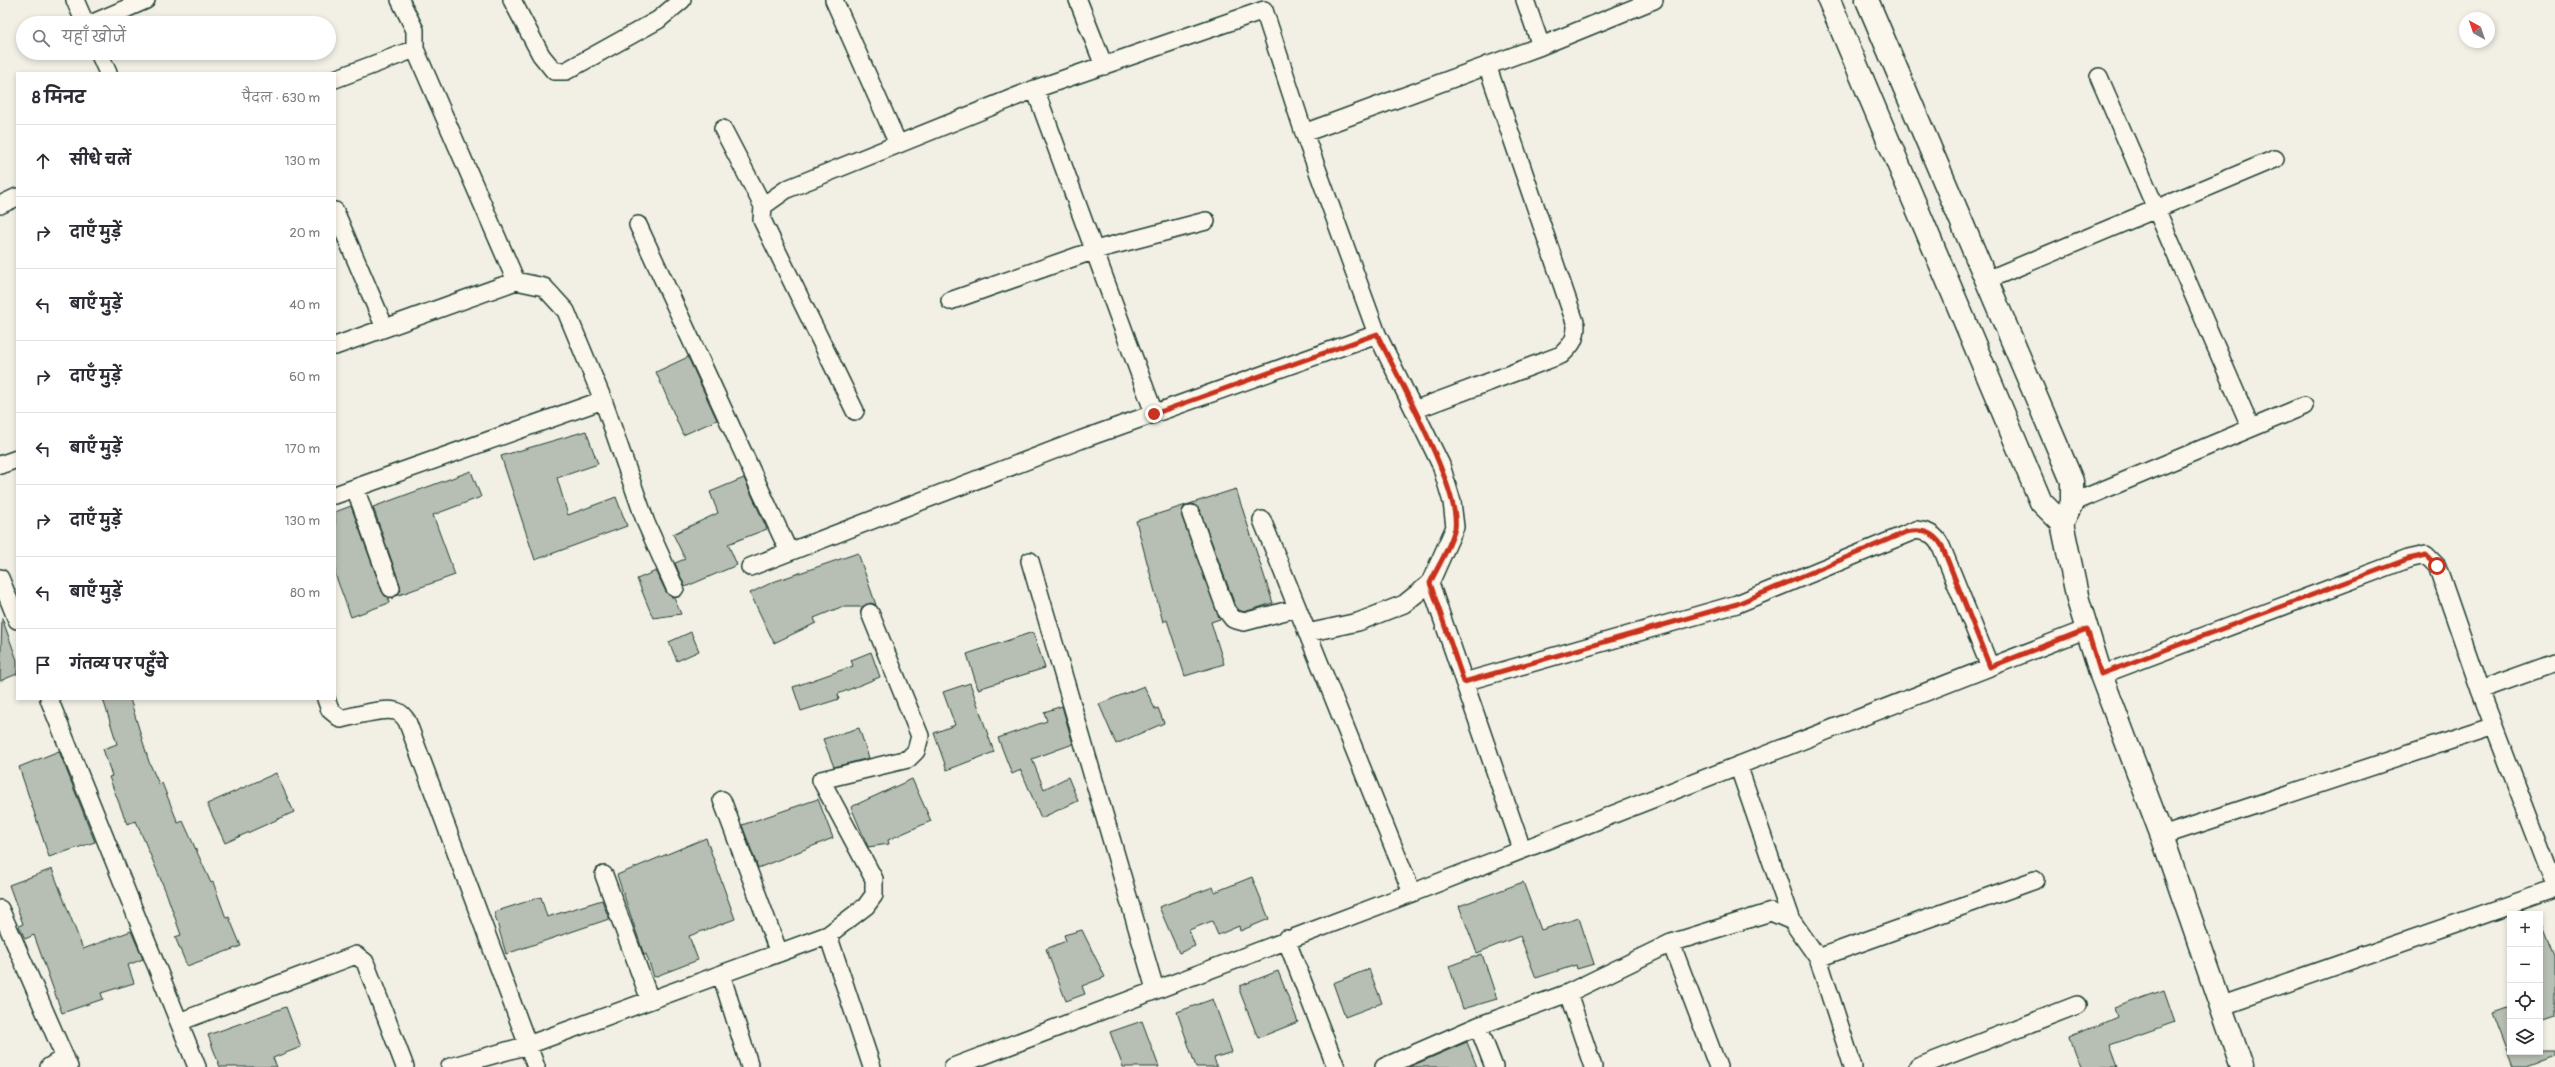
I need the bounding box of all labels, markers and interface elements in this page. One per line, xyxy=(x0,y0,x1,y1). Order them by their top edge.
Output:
north arrow xyxy=(2459,12,2495,48)
search box xyxy=(16,16,336,60)
icon: search xyxy=(30,27,52,49)
text: यहाँ खोजें xyxy=(62,28,126,47)
text: 8 मिनट xyxy=(32,87,86,108)
text: पैदल · 630 m xyxy=(242,90,320,106)
icon: ahead xyxy=(32,150,54,172)
text: सीधे चलें xyxy=(70,151,131,170)
text: 130 m xyxy=(284,153,320,169)
icon: right xyxy=(32,222,54,244)
text: दाएँ मुड़ें xyxy=(70,223,122,242)
text: 20 m xyxy=(289,225,320,241)
icon: left xyxy=(32,294,54,316)
text: बाएँ मुड़ें xyxy=(70,295,122,314)
text: 40 m xyxy=(289,297,320,313)
icon: right xyxy=(32,366,54,388)
text: दाएँ मुड़ें xyxy=(70,367,122,386)
text: 60 m xyxy=(289,369,320,385)
route end xyxy=(1145,405,1163,423)
icon: left xyxy=(32,438,54,460)
text: बाएँ मुड़ें xyxy=(70,439,122,458)
text: 170 m xyxy=(285,441,320,457)
icon: right xyxy=(32,510,54,532)
text: दाएँ मुड़ें xyxy=(70,511,122,530)
text: 130 m xyxy=(284,513,320,529)
route start xyxy=(2428,557,2446,575)
icon: left xyxy=(32,582,54,604)
text: बाएँ मुड़ें xyxy=(70,583,122,602)
text: 80 m xyxy=(290,585,320,601)
icon: arrive xyxy=(32,654,54,676)
text: गंतव्य पर पहुँचे xyxy=(70,655,168,674)
map controls xyxy=(2507,911,2543,1055)
button: + xyxy=(2507,911,2543,947)
button: − xyxy=(2507,947,2543,983)
button: locate xyxy=(2507,983,2543,1019)
button: layers xyxy=(2507,1019,2543,1055)

